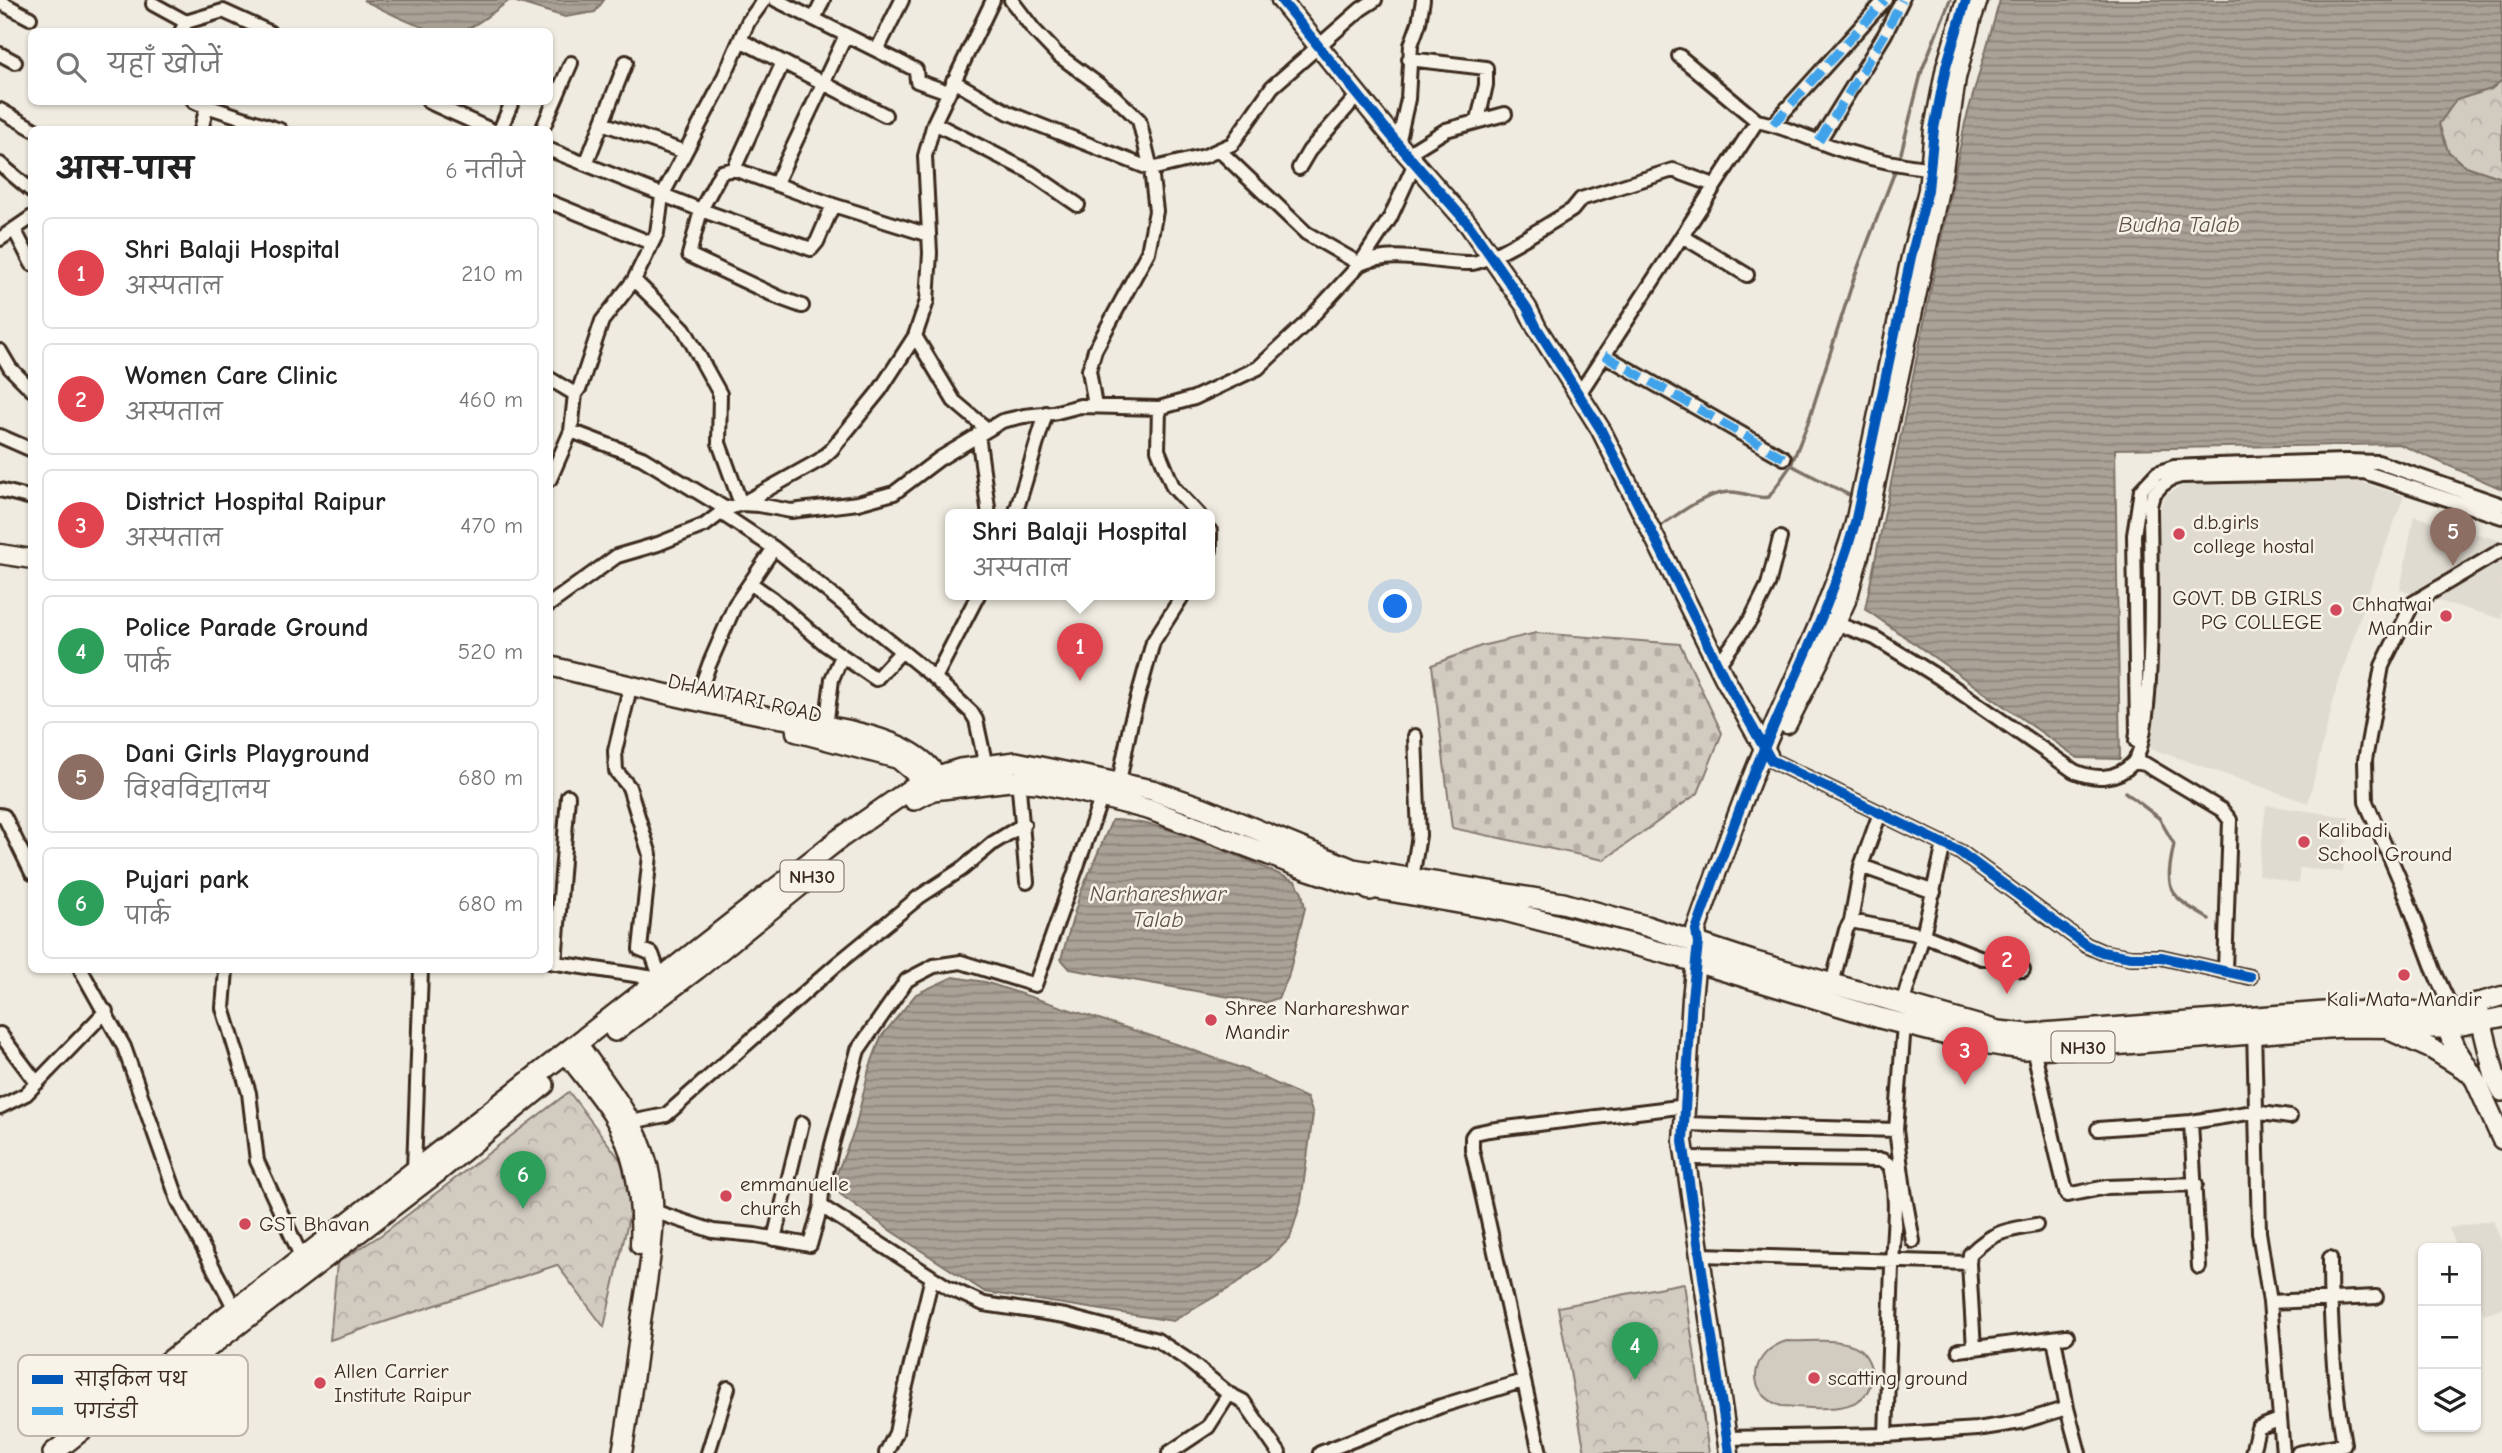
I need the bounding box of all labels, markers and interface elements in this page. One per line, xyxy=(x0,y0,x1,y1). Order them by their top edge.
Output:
search box xyxy=(28,28,553,105)
icon: search xyxy=(52,48,90,86)
text: यहाँ खोजें xyxy=(108,50,222,80)
text: आस-पास xyxy=(56,152,193,187)
text: 6 नतीजे xyxy=(445,157,525,184)
water label: Budha Talab xyxy=(2118,211,2240,238)
text: Shri Balaji Hospital xyxy=(125,235,340,265)
text: 1 xyxy=(76,260,86,287)
text: 210 m xyxy=(461,260,523,287)
text: अस्पताल xyxy=(125,273,223,300)
text: Women Care Clinic xyxy=(125,361,338,391)
text: 2 xyxy=(75,386,87,413)
text: 460 m xyxy=(459,386,523,413)
text: अस्पताल xyxy=(125,399,223,426)
text: District Hospital Raipur xyxy=(125,487,386,517)
pin: 5 xyxy=(2430,508,2476,566)
popup xyxy=(945,509,1215,600)
place label: d.b.girls college hostal xyxy=(2193,510,2314,558)
text: 3 xyxy=(75,512,87,539)
text: 470 m xyxy=(460,512,523,539)
text: Shri Balaji Hospital xyxy=(973,517,1187,547)
text: अस्पताल xyxy=(125,525,223,552)
marker: d.b.girls college hostal xyxy=(2171,526,2187,542)
text: अस्पताल xyxy=(973,555,1070,582)
place label: GOVT. DB GIRLS PG COLLEGE xyxy=(2172,586,2322,634)
your location xyxy=(1378,589,1412,623)
place label: Chhatwai Mandir xyxy=(2352,592,2433,640)
marker: GOVT. DB GIRLS PG COLLEGE xyxy=(2328,602,2344,618)
marker: Chhatwai Mandir xyxy=(2438,608,2454,624)
text: Police Parade Ground xyxy=(125,613,369,643)
pin: 1 xyxy=(1057,623,1103,681)
text: 4 xyxy=(76,638,86,665)
text: 520 m xyxy=(458,638,523,665)
text: पार्क xyxy=(125,651,170,678)
street label: DHAMTARI ROAD xyxy=(666,669,824,727)
text: Dani Girls Playground xyxy=(125,739,370,769)
text: 5 xyxy=(75,764,87,791)
text: 680 m xyxy=(458,764,523,791)
text: विश्वविद्यालय xyxy=(125,777,269,804)
place label: Kalibadi School Ground xyxy=(2318,818,2452,866)
marker: Kalibadi School Ground xyxy=(2296,834,2312,850)
road number: NH30 xyxy=(780,860,844,891)
text: Pujari park xyxy=(125,865,249,895)
water label: Narhareshwar Talab xyxy=(1090,880,1227,933)
text: 6 xyxy=(75,890,87,917)
text: 680 m xyxy=(458,890,523,917)
text: पार्क xyxy=(125,903,170,930)
pin: 2 xyxy=(1984,936,2030,994)
marker: Kali Mata Mandir xyxy=(2396,967,2412,983)
place label: Kali Mata Mandir xyxy=(2327,987,2482,1011)
place label: Shree Narhareshwar Mandir xyxy=(1225,996,1409,1044)
marker: Shree Narhareshwar Mandir xyxy=(1203,1012,1219,1028)
pin: 3 xyxy=(1942,1027,1988,1085)
road number: NH30 xyxy=(2052,1032,2114,1063)
pin: 6 xyxy=(500,1151,546,1209)
place label: emmanuelle church xyxy=(740,1172,849,1220)
marker: emmanuelle church xyxy=(718,1188,734,1204)
place label: GST Bhavan xyxy=(259,1212,370,1236)
marker: GST Bhavan xyxy=(237,1216,253,1232)
map controls xyxy=(2418,1243,2481,1432)
button: + xyxy=(2418,1243,2481,1306)
button: − xyxy=(2418,1306,2481,1369)
pin: 4 xyxy=(1612,1322,1658,1380)
legend xyxy=(18,1355,248,1436)
place label: Allen Carrier Institute Raipur xyxy=(334,1359,472,1407)
text: साइकिल पथ xyxy=(74,1364,189,1391)
place label: scatting ground xyxy=(1828,1366,1968,1390)
button: layers xyxy=(2418,1369,2481,1432)
marker: scatting ground xyxy=(1806,1370,1822,1386)
marker: Allen Carrier Institute Raipur xyxy=(312,1375,328,1391)
text: पगडंडी xyxy=(74,1396,139,1423)

